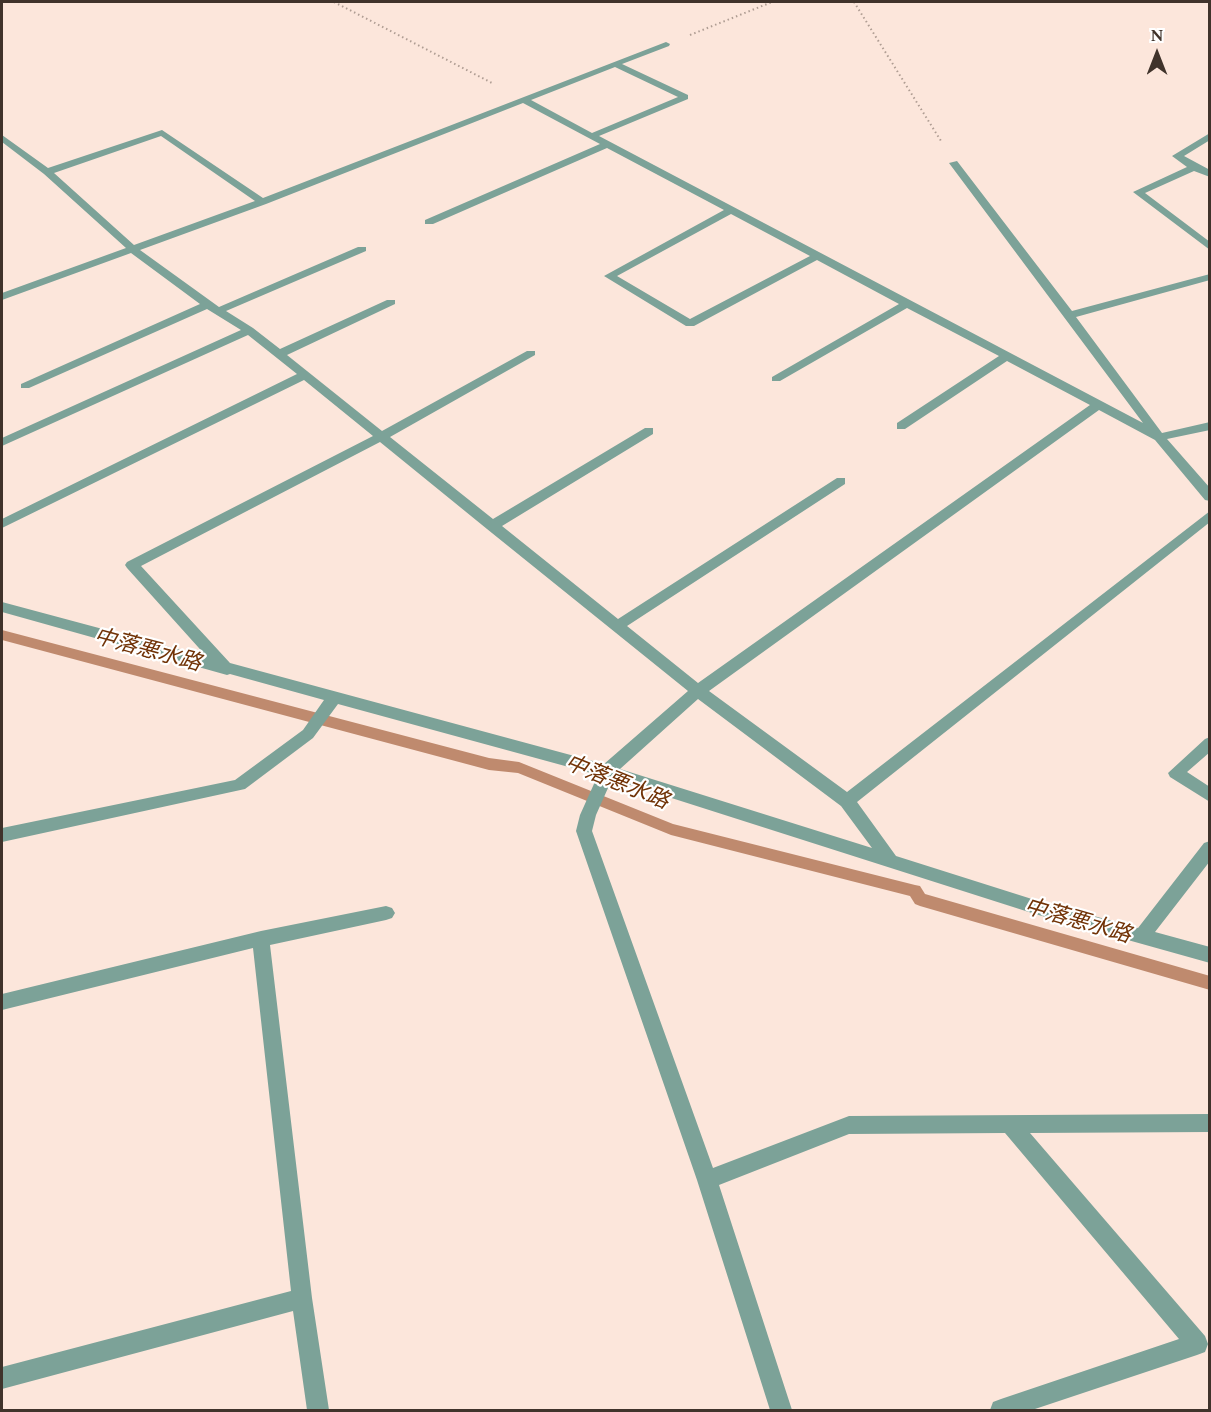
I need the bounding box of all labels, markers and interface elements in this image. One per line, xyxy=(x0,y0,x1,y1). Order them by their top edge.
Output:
north arrow xyxy=(1127,24,1187,84)
text: N xyxy=(1150,24,1164,48)
water label: 中落悪水路 xyxy=(90,625,204,679)
water label: 中落悪水路 xyxy=(560,751,672,817)
water label: 中落悪水路 xyxy=(1020,895,1134,951)

